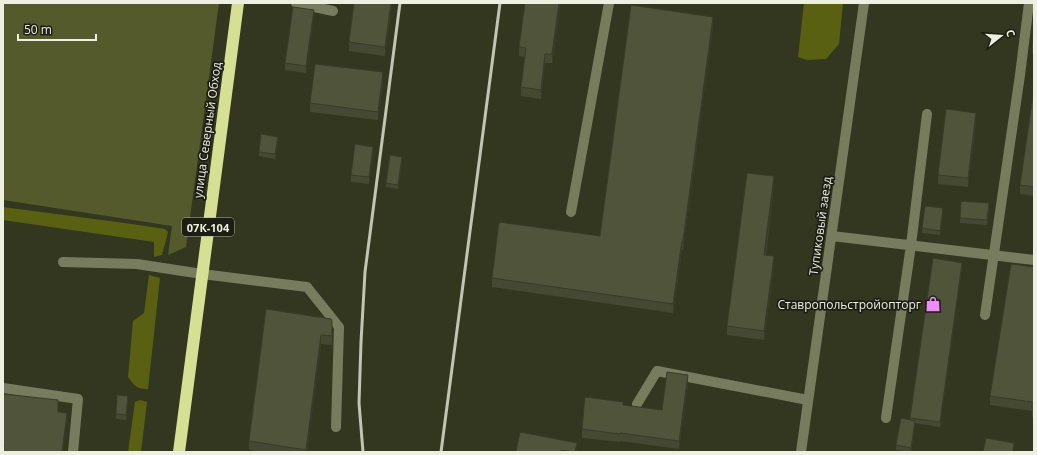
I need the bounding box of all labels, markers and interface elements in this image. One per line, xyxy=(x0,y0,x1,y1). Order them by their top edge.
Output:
scale bar xyxy=(18,16,96,42)
north arrow xyxy=(981,16,1021,56)
text: 50 m xyxy=(24,21,52,38)
text: С xyxy=(1003,27,1019,38)
street label: улица Северный Обход xyxy=(189,61,225,199)
street label: Тупиковый заезд xyxy=(805,175,835,277)
road number: 07К-104 xyxy=(182,218,234,236)
shop icon: Ставропольстройопторг xyxy=(924,295,942,313)
place label: Ставропольстройопторг xyxy=(777,296,921,313)

